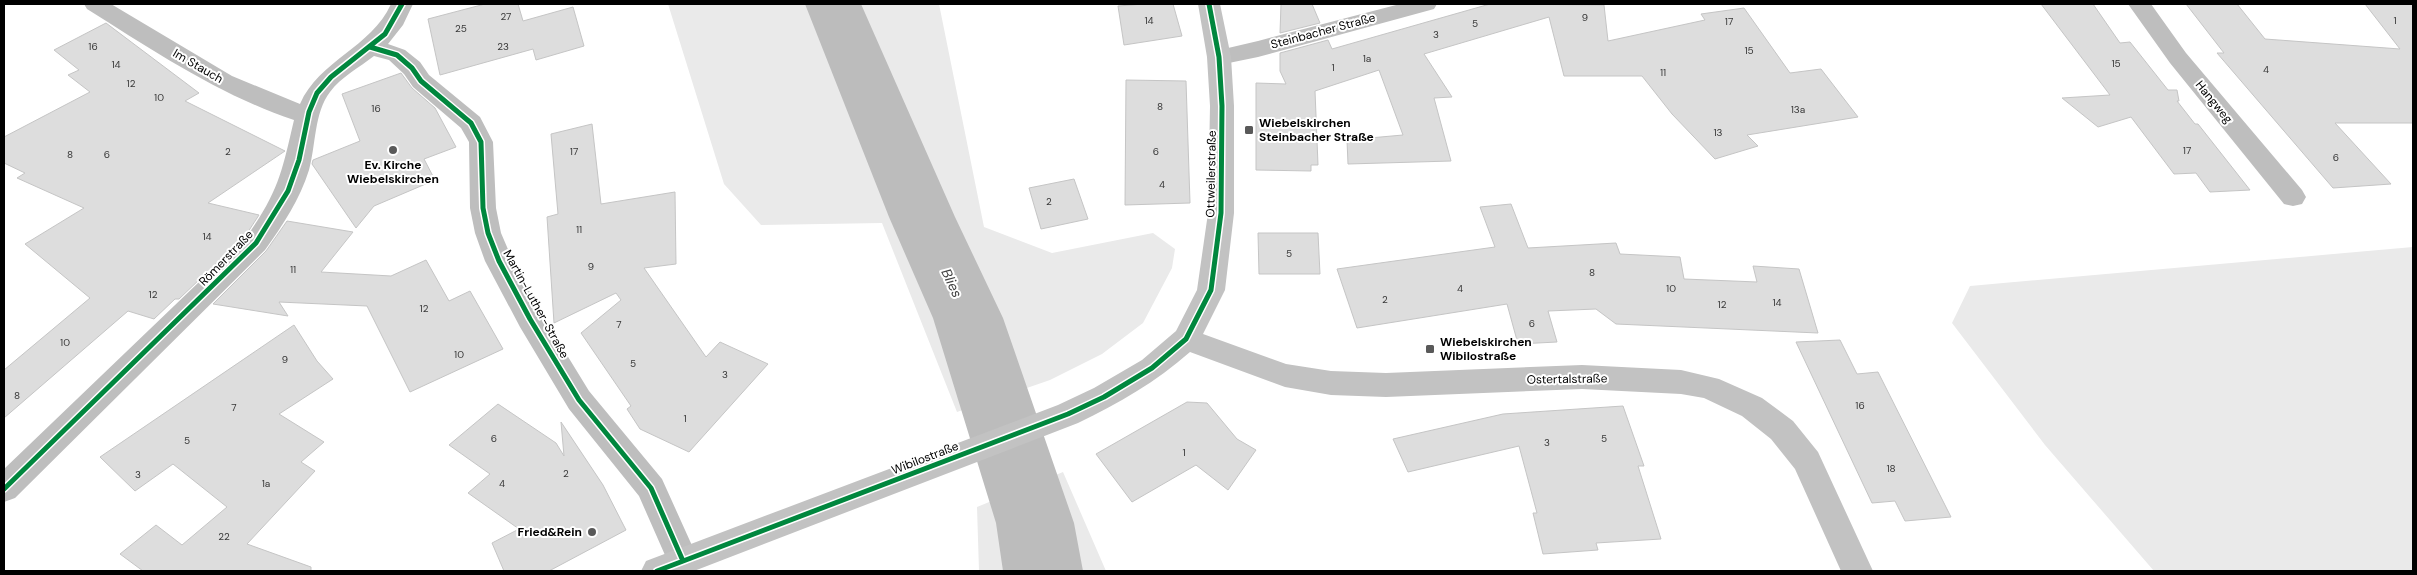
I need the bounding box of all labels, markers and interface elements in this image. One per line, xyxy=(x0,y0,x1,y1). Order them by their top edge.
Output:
street label: Steinbacher Straße xyxy=(1269,9,1377,53)
house number: 27 xyxy=(501,10,511,23)
house number: 9 xyxy=(1582,11,1588,24)
house number: 14 xyxy=(1144,14,1154,27)
house number: 1 xyxy=(2393,14,2397,27)
house number: 17 xyxy=(1725,15,1733,28)
house number: 5 xyxy=(1472,17,1478,30)
house number: 25 xyxy=(455,22,467,35)
house number: 3 xyxy=(1433,28,1439,41)
house number: 16 xyxy=(88,40,98,53)
house number: 23 xyxy=(497,40,509,53)
house number: 15 xyxy=(1744,44,1754,57)
street label: Im Stauch xyxy=(170,45,226,87)
house number: 1a xyxy=(1363,52,1371,65)
house number: 15 xyxy=(2111,57,2121,70)
house number: 14 xyxy=(111,58,121,71)
house number: 1 xyxy=(1331,61,1335,74)
house number: 4 xyxy=(2263,63,2269,76)
house number: 11 xyxy=(1660,66,1666,79)
house number: 12 xyxy=(127,77,136,90)
street label: Hangweg xyxy=(2192,77,2236,127)
house number: 10 xyxy=(154,91,164,104)
house number: 8 xyxy=(1157,100,1163,113)
house number: 16 xyxy=(371,102,381,115)
house number: 13a xyxy=(1791,103,1805,116)
place label: Wiebelskirchen Steinbacher Straße xyxy=(1259,115,1374,145)
marker: Wiebelskirchen Steinbacher Straße xyxy=(1243,124,1255,136)
house number: 13 xyxy=(1713,126,1723,139)
street label: Ottweilerstraße xyxy=(1202,130,1220,218)
marker: Ev. Kirche Wiebelskirchen xyxy=(387,144,399,156)
house number: 17 xyxy=(2183,144,2191,157)
house number: 2 xyxy=(225,145,231,158)
house number: 17 xyxy=(570,145,578,158)
house number: 6 xyxy=(1153,145,1159,158)
house number: 8 xyxy=(67,148,73,161)
house number: 6 xyxy=(104,148,110,161)
house number: 6 xyxy=(2333,151,2339,164)
place label: Ev. Kirche Wiebelskirchen xyxy=(347,157,439,187)
house number: 4 xyxy=(1159,178,1165,191)
house number: 2 xyxy=(1046,195,1052,208)
house number: 11 xyxy=(576,223,582,236)
street label: Römerstraße xyxy=(195,226,257,289)
house number: 14 xyxy=(202,230,212,243)
street label: Martin-Luther-Straße xyxy=(499,247,573,361)
house number: 5 xyxy=(1286,247,1292,260)
house number: 9 xyxy=(588,260,594,273)
house number: 11 xyxy=(290,263,296,276)
water label: Blies xyxy=(937,266,967,300)
house number: 8 xyxy=(1589,266,1595,279)
house number: 4 xyxy=(1457,282,1463,295)
house number: 10 xyxy=(1666,282,1676,295)
house number: 12 xyxy=(149,288,158,301)
house number: 2 xyxy=(1382,293,1388,306)
house number: 14 xyxy=(1772,296,1782,309)
house number: 12 xyxy=(1718,298,1727,311)
house number: 12 xyxy=(420,302,429,315)
house number: 6 xyxy=(1529,317,1535,330)
house number: 7 xyxy=(616,318,622,331)
place label: Wiebelskirchen Wibilostraße xyxy=(1440,334,1532,364)
house number: 10 xyxy=(60,336,70,349)
marker: Wiebelskirchen Wibilostraße xyxy=(1424,343,1436,355)
house number: 10 xyxy=(454,348,464,361)
house number: 9 xyxy=(282,353,288,366)
house number: 5 xyxy=(630,357,636,370)
house number: 3 xyxy=(722,368,728,381)
street label: Ostertalstraße xyxy=(1526,370,1608,388)
house number: 8 xyxy=(14,389,20,402)
house number: 16 xyxy=(1855,399,1865,412)
house number: 7 xyxy=(231,401,237,414)
house number: 1 xyxy=(683,412,687,425)
house number: 6 xyxy=(491,432,497,445)
house number: 5 xyxy=(1601,432,1607,445)
house number: 5 xyxy=(184,434,190,447)
house number: 3 xyxy=(1544,436,1550,449)
street label: Wibilostraße xyxy=(889,438,961,478)
house number: 1 xyxy=(1182,446,1186,459)
house number: 18 xyxy=(1886,462,1896,475)
house number: 2 xyxy=(563,467,569,480)
house number: 3 xyxy=(135,468,141,481)
house number: 1a xyxy=(262,477,270,490)
house number: 4 xyxy=(499,477,505,490)
place label: Fried&Rein xyxy=(518,524,582,540)
marker: Fried&Rein xyxy=(586,526,598,538)
house number: 22 xyxy=(218,530,230,543)

